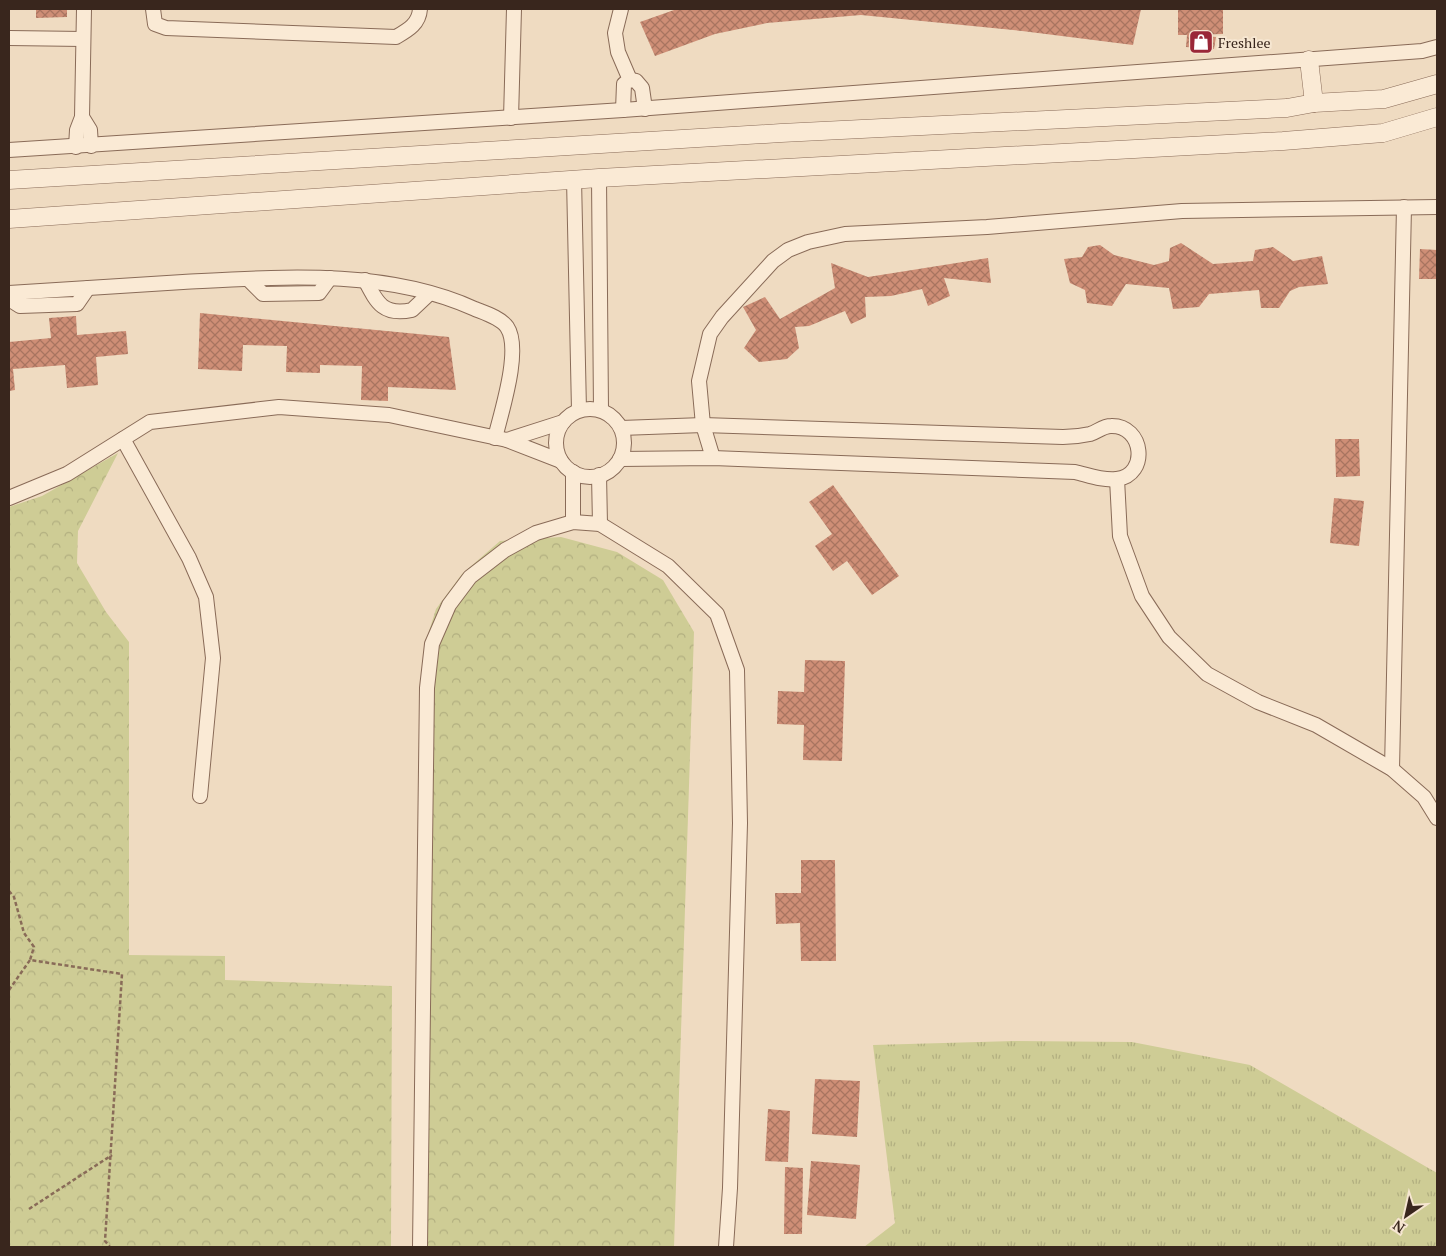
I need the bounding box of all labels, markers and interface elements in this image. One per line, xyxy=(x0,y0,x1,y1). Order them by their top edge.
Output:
shop icon: Freshlee xyxy=(1188,29,1214,55)
place label: Freshlee xyxy=(1218,33,1271,52)
north arrow xyxy=(1381,1191,1431,1241)
text: N xyxy=(1388,1216,1408,1238)

